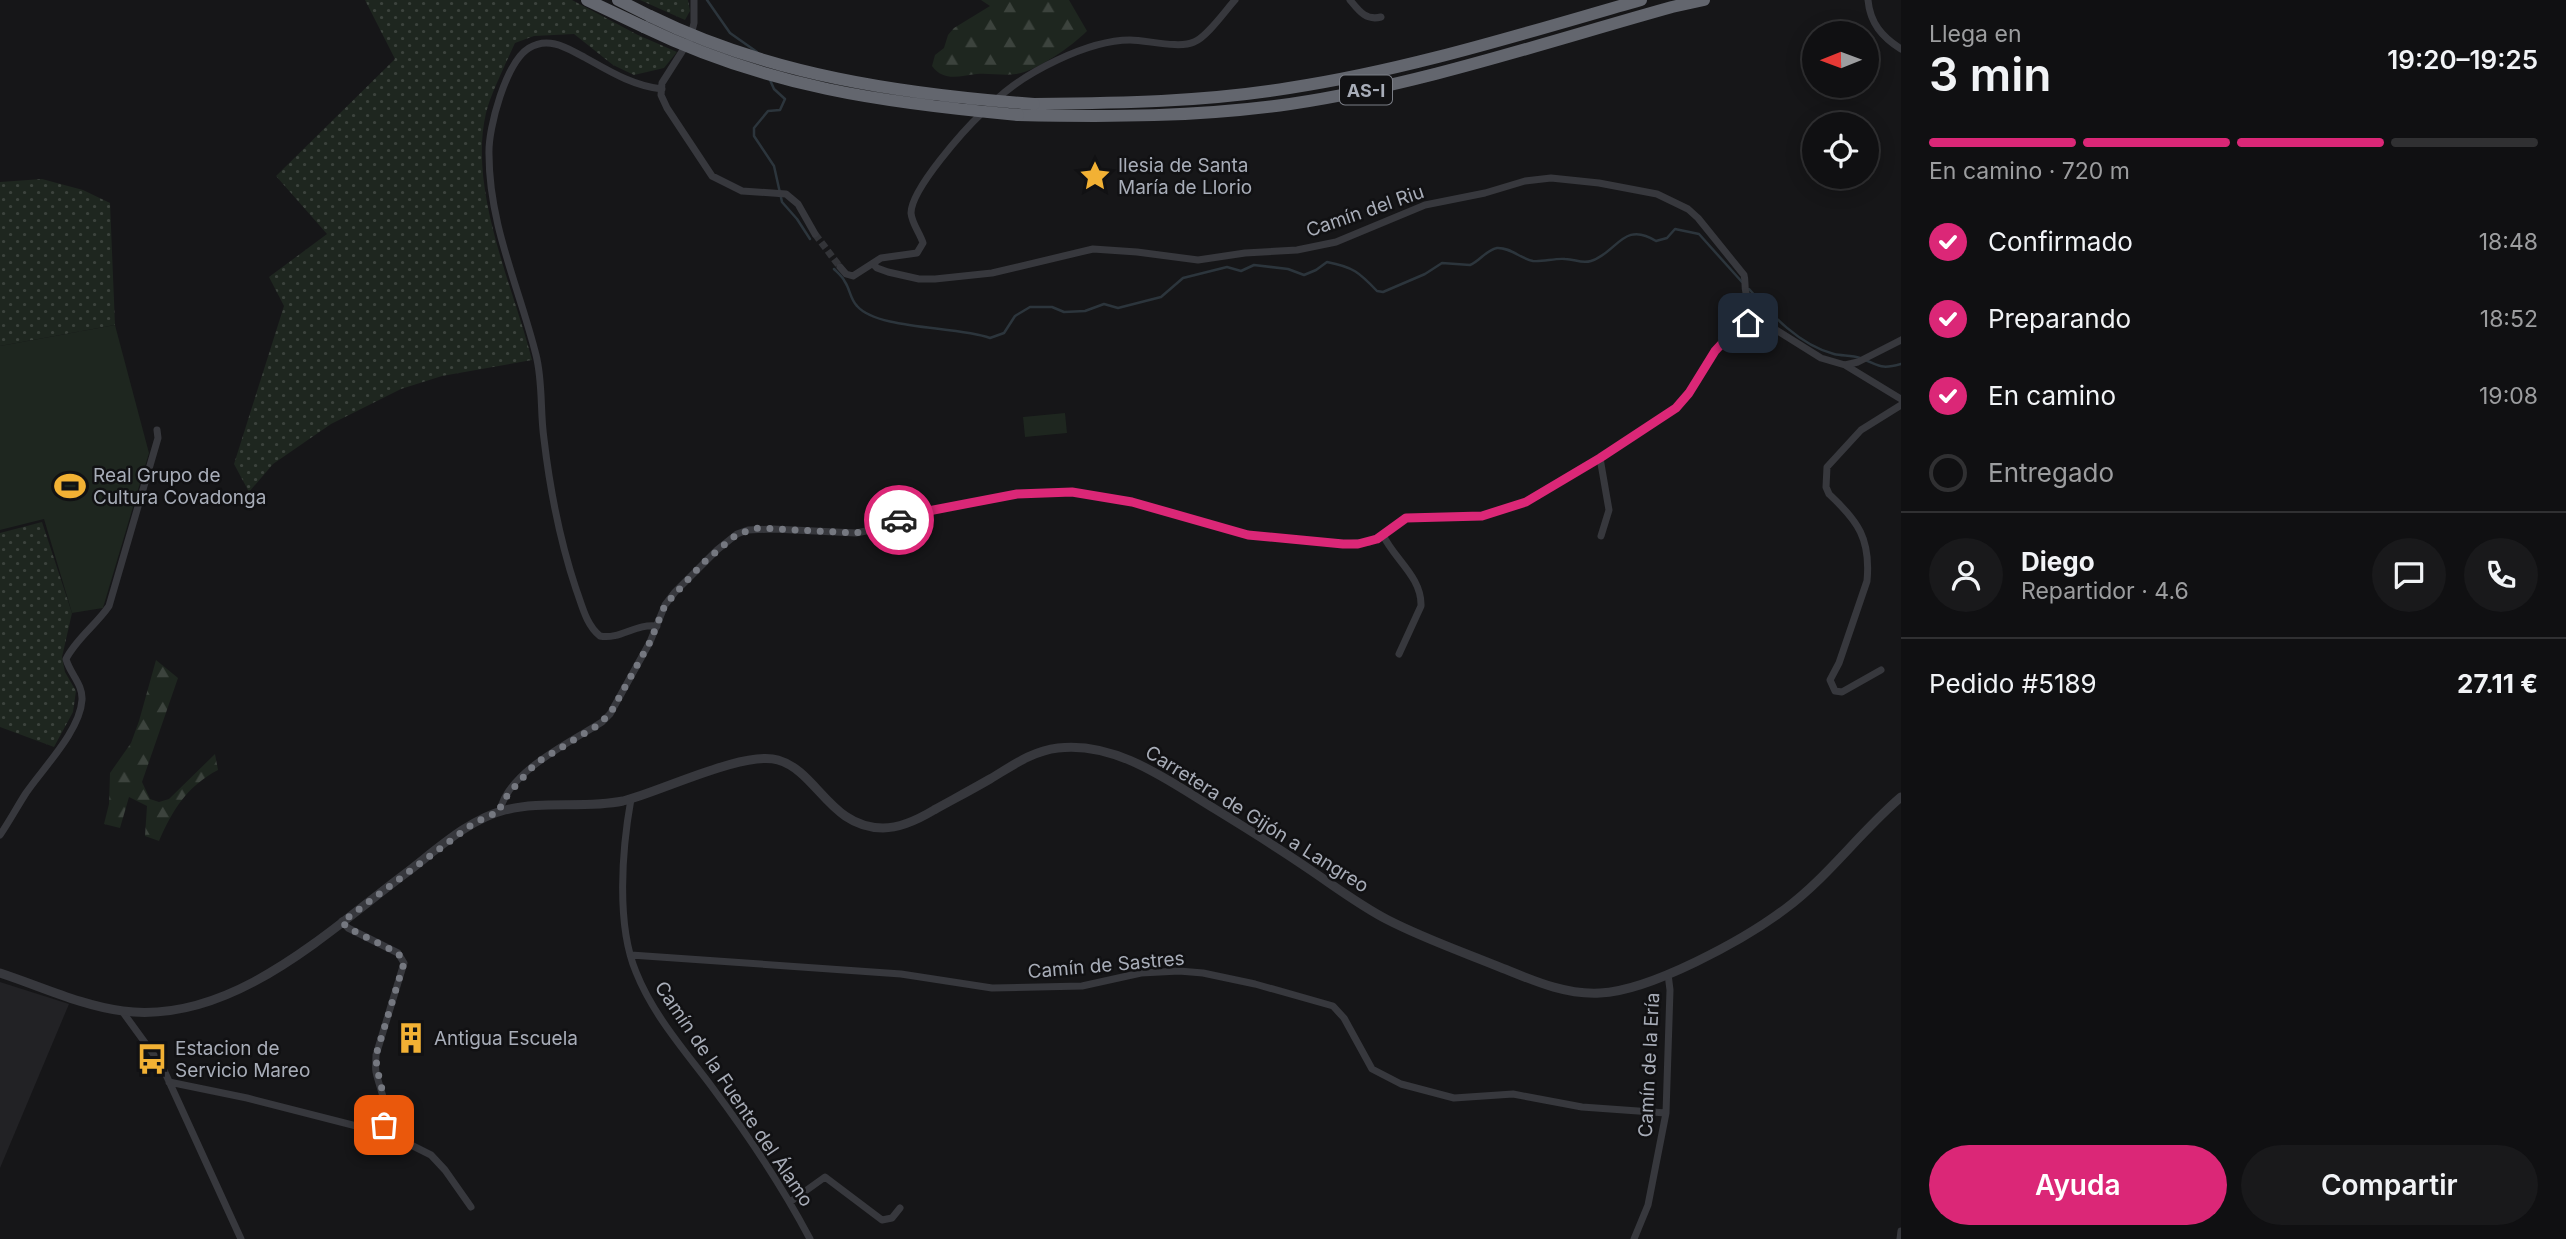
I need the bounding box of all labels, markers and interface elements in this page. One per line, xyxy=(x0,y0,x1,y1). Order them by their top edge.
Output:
text: Llega en xyxy=(1929,20,2021,48)
north arrow xyxy=(1802,21,1880,98)
map controls xyxy=(1802,21,1879,189)
text: 19:20–19:25 xyxy=(2387,44,2538,75)
text: 3 min xyxy=(1929,46,2051,102)
road number: AS-I xyxy=(1340,76,1392,104)
button: locate xyxy=(1802,112,1879,189)
place label: Ilesia de Santa María de Llorio xyxy=(1118,154,1252,199)
text: En camino · 720 m xyxy=(1929,157,2130,185)
place icon: Ilesia de Santa María de Llorio xyxy=(1078,159,1112,193)
street label: Camín del Riu xyxy=(1303,180,1427,242)
icon: check xyxy=(1929,223,1967,261)
text: Confirmado xyxy=(1988,226,2133,257)
text: 18:48 xyxy=(2479,228,2538,256)
pin xyxy=(1718,293,1778,353)
icon: check xyxy=(1929,300,1967,338)
text: Preparando xyxy=(1988,303,2131,334)
icon: home xyxy=(1729,304,1767,342)
text: 18:52 xyxy=(2480,305,2538,333)
icon: check xyxy=(1929,377,1967,415)
text: En camino xyxy=(1988,380,2116,411)
text: 19:08 xyxy=(2479,382,2538,410)
text: Entregado xyxy=(1988,457,2114,488)
place label: Real Grupo de Cultura Covadonga xyxy=(93,464,266,509)
sports icon: Real Grupo de Cultura Covadonga xyxy=(53,469,87,503)
courier xyxy=(864,485,934,555)
icon: car xyxy=(880,501,918,539)
button: person xyxy=(1929,538,2003,612)
button: chat xyxy=(2372,538,2446,612)
button: phone xyxy=(2464,538,2538,612)
text: Diego xyxy=(2021,546,2095,577)
text: Repartidor · 4.6 xyxy=(2021,577,2189,605)
text: Pedido #5189 xyxy=(1929,668,2097,699)
text: 27.11 € xyxy=(2457,668,2538,699)
street label: Carretera de Gijón a Langreo xyxy=(1141,741,1373,897)
street label: Camín de Sastres xyxy=(1027,947,1185,983)
street label: Camín de la Fuente del Álamo xyxy=(650,976,819,1211)
street label: Camín de la Ería xyxy=(1634,992,1664,1138)
building icon: Antigua Escuela xyxy=(394,1021,428,1055)
place label: Antigua Escuela xyxy=(434,1027,578,1050)
place label: Estacion de Servicio Mareo xyxy=(175,1037,310,1082)
bus stop icon: Estacion de Servicio Mareo xyxy=(135,1042,169,1076)
pin xyxy=(354,1095,414,1155)
icon: bag xyxy=(365,1106,403,1144)
button: Ayuda xyxy=(1929,1145,2227,1225)
button: Compartir xyxy=(2241,1145,2538,1225)

